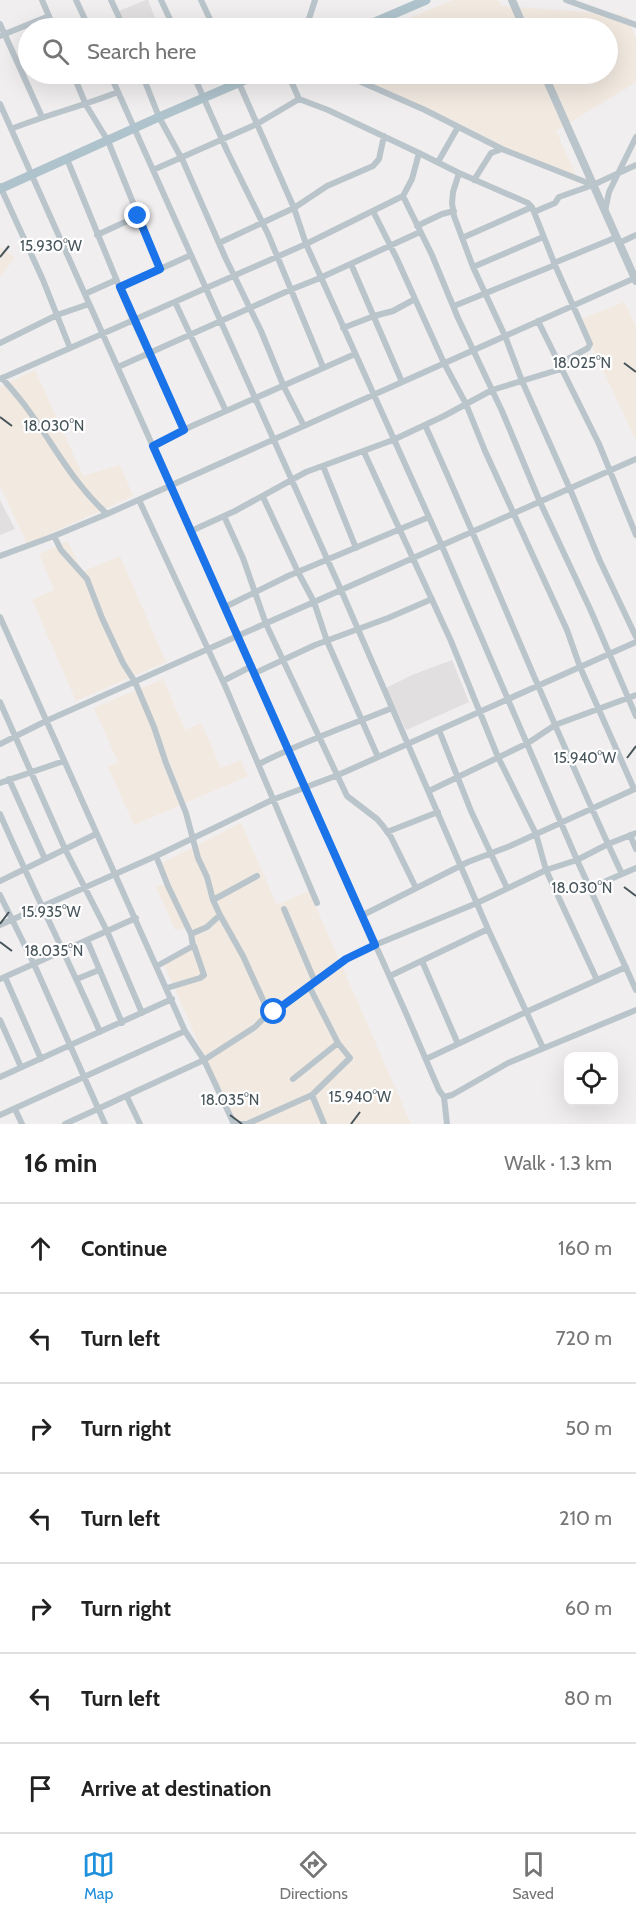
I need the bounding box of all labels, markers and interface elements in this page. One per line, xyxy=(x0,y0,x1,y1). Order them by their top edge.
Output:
search box xyxy=(18,18,618,84)
icon: search xyxy=(39,35,72,68)
text: Search here xyxy=(87,38,196,65)
route end xyxy=(124,202,150,228)
text: 15.930°W xyxy=(20,237,83,255)
text: 18.025°N xyxy=(553,354,611,372)
text: 18.030°N xyxy=(24,417,84,435)
text: 15.940°W xyxy=(554,749,617,767)
text: 18.030°N xyxy=(552,879,612,897)
text: 15.935°W xyxy=(21,903,82,921)
text: 18.035°N xyxy=(25,942,83,960)
route start xyxy=(260,998,286,1024)
map controls xyxy=(564,1052,618,1106)
button: locate xyxy=(564,1052,618,1106)
text: 15.940°W xyxy=(329,1088,392,1106)
text: 18.035°N xyxy=(201,1091,259,1109)
text: 16 min xyxy=(24,1147,97,1179)
text: Walk · 1.3 km xyxy=(504,1151,612,1175)
icon: ahead xyxy=(24,1232,57,1265)
text: Continue xyxy=(81,1235,167,1262)
text: 160 m xyxy=(558,1236,612,1260)
icon: left xyxy=(24,1322,57,1355)
text: Turn left xyxy=(81,1325,160,1352)
text: 720 m xyxy=(555,1326,612,1350)
icon: right xyxy=(24,1412,57,1445)
text: Turn right xyxy=(81,1415,171,1442)
text: 50 m xyxy=(565,1416,612,1440)
icon: left xyxy=(24,1502,57,1535)
text: Turn left xyxy=(81,1505,160,1532)
text: 210 m xyxy=(559,1506,612,1530)
icon: right xyxy=(24,1592,57,1625)
text: Turn right xyxy=(81,1595,171,1622)
text: 60 m xyxy=(565,1596,612,1620)
icon: left xyxy=(24,1682,57,1715)
text: Turn left xyxy=(81,1685,160,1712)
text: 80 m xyxy=(564,1686,612,1710)
icon: arrive xyxy=(24,1772,57,1805)
text: Arrive at destination xyxy=(81,1775,271,1802)
tab: Map xyxy=(82,1848,115,1903)
tab: Directions xyxy=(280,1848,348,1903)
tab: Saved xyxy=(512,1848,554,1903)

